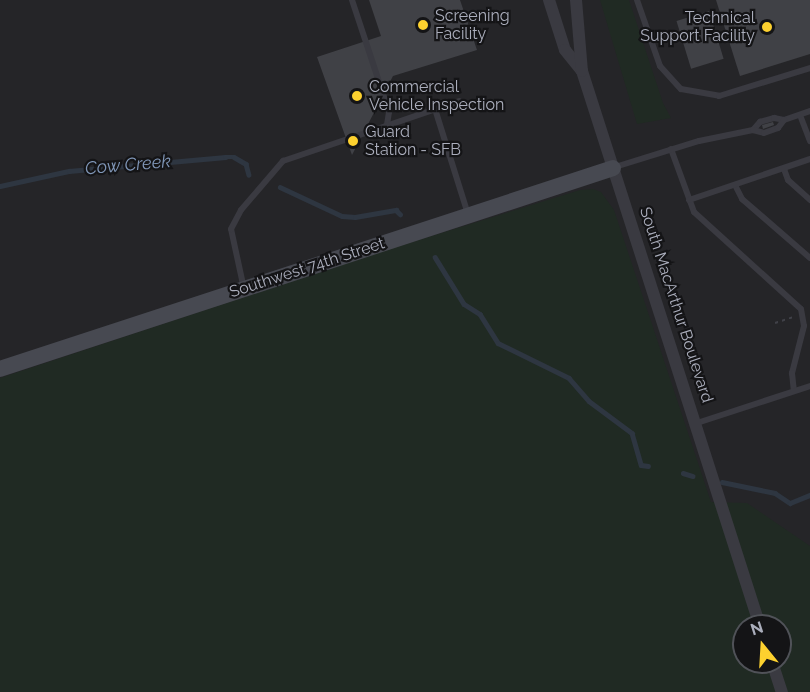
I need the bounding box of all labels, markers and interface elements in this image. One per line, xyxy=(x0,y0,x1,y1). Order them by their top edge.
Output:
place label: Screening Facility xyxy=(435,6,510,44)
place label: Technical Support Facility xyxy=(640,8,755,46)
marker: Screening Facility xyxy=(416,18,430,32)
marker: Technical Support Facility xyxy=(760,20,774,34)
place label: Commercial Vehicle Inspection xyxy=(369,77,504,115)
marker: Commercial Vehicle Inspection xyxy=(350,89,364,103)
place label: Guard Station - SFB xyxy=(365,122,461,160)
marker: Guard Station - SFB xyxy=(346,134,360,148)
water label: Cow Creek xyxy=(84,150,172,180)
street label: South MacArthur Boulevard xyxy=(635,205,717,405)
street label: Southwest 74th Street xyxy=(227,234,387,302)
north arrow xyxy=(732,614,792,674)
text: N xyxy=(748,617,766,639)

